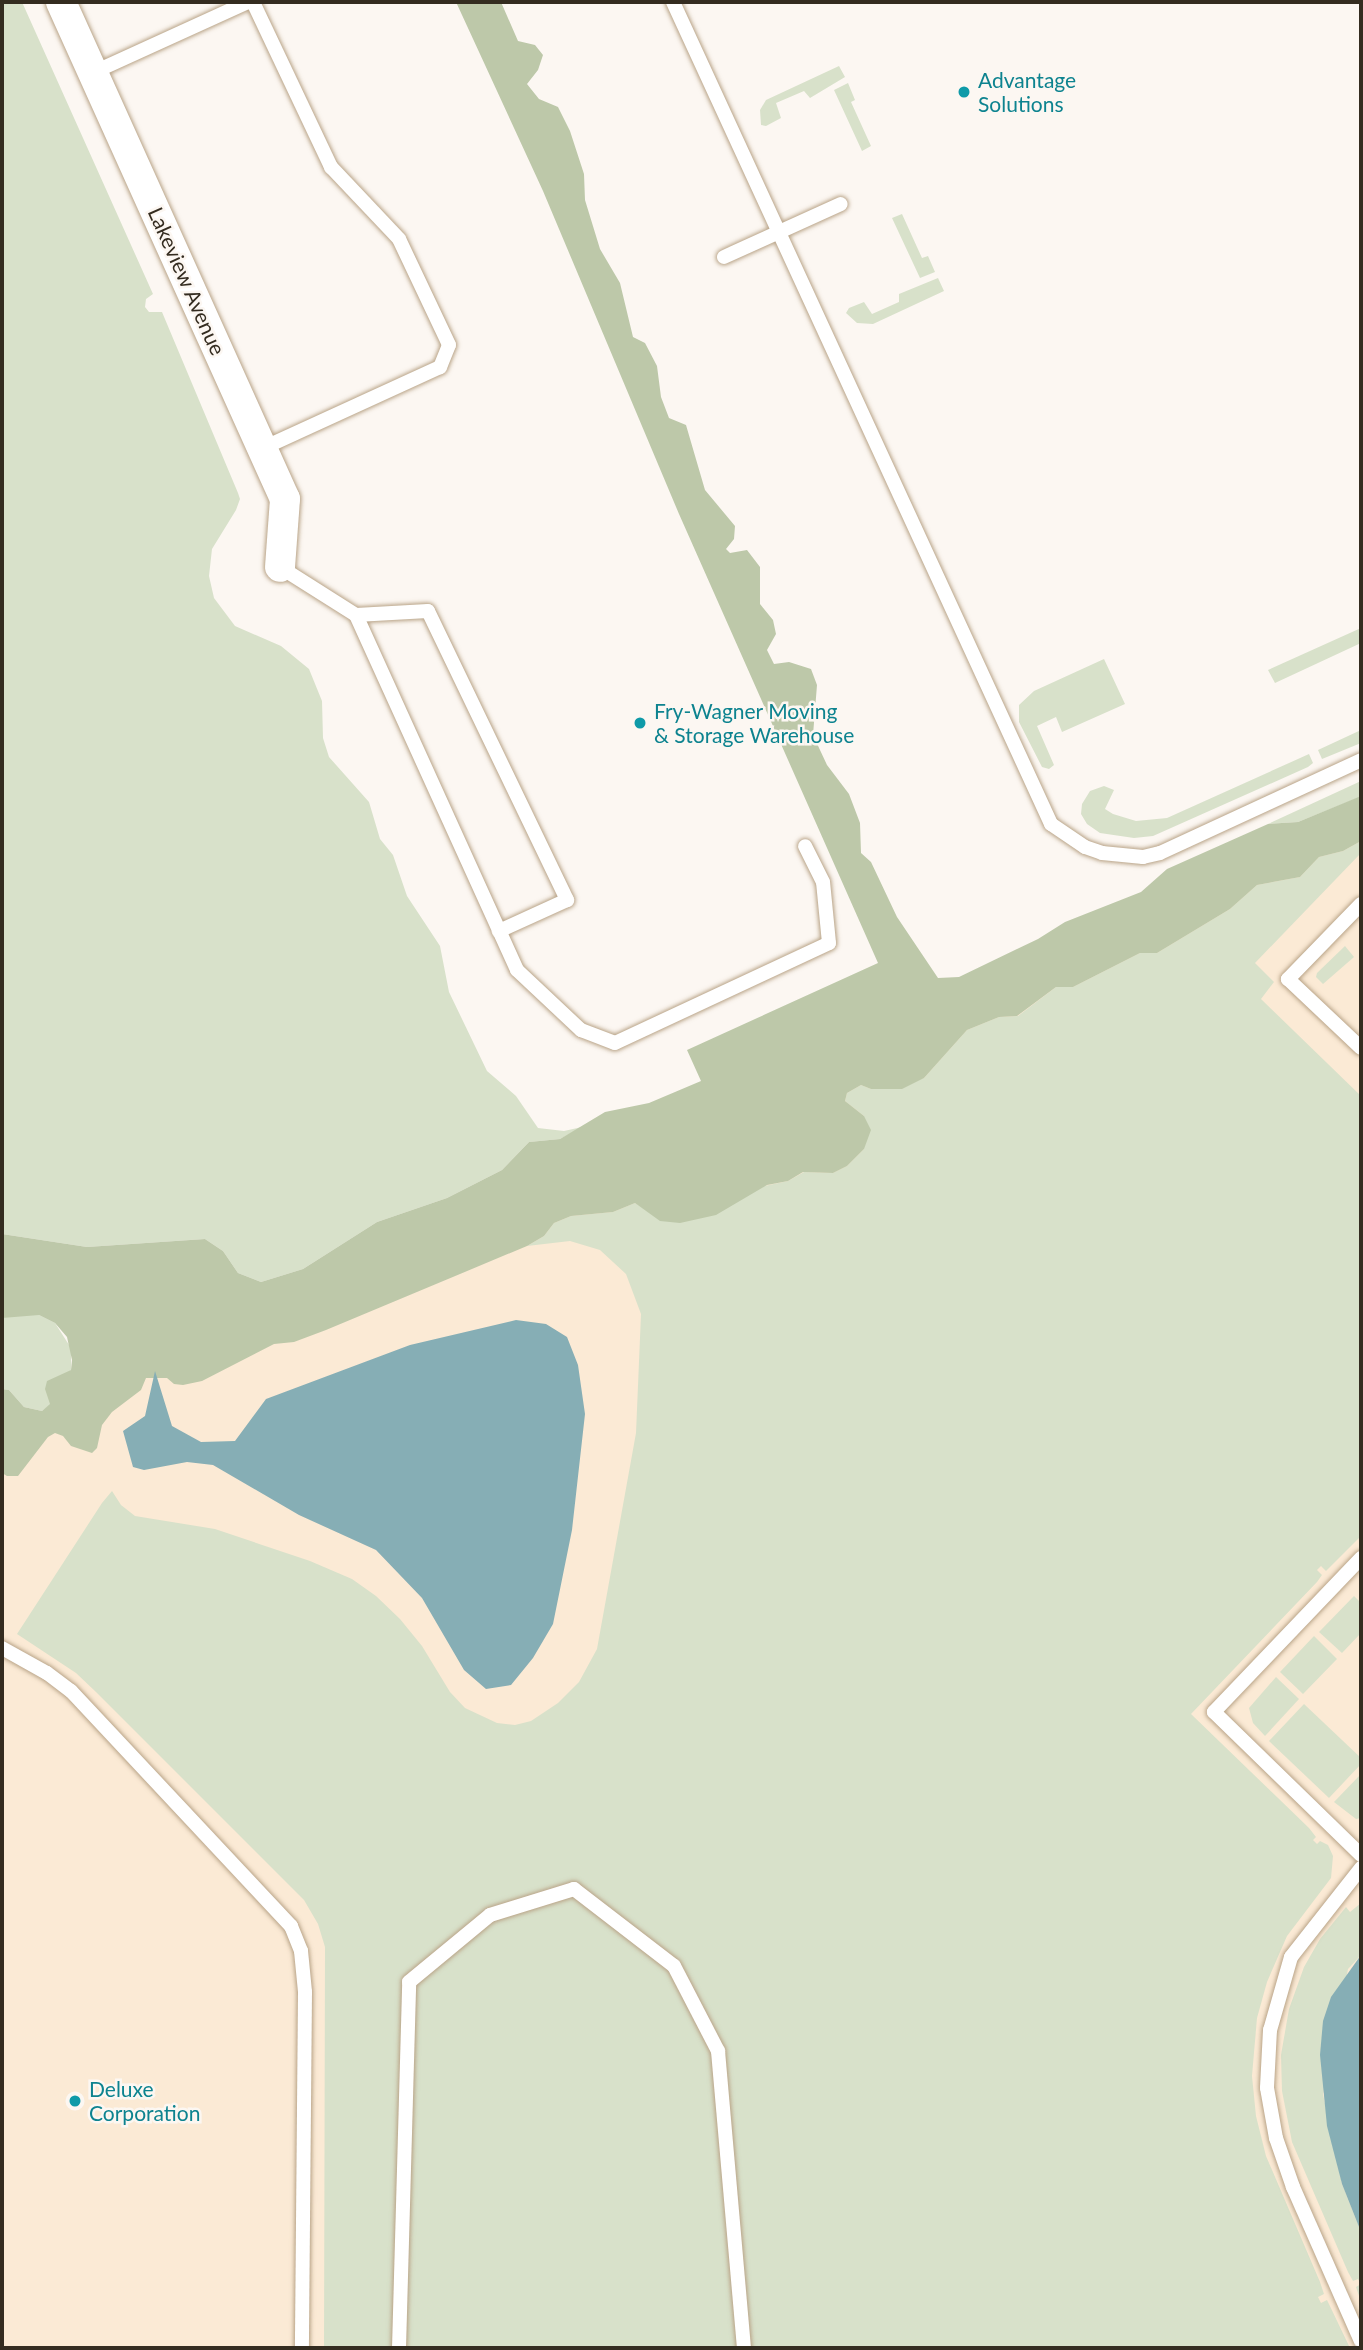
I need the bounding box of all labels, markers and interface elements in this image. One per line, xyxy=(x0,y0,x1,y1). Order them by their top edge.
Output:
place label: Advantage Solutions xyxy=(978,67,1076,117)
marker: Advantage Solutions xyxy=(956,84,972,100)
street label: Lakeview Avenue xyxy=(143,203,231,359)
place label: Fry-Wagner Moving & Storage Warehouse xyxy=(654,698,855,748)
marker: Fry-Wagner Moving & Storage Warehouse xyxy=(632,715,648,731)
place label: Deluxe Corporation xyxy=(89,2076,200,2126)
marker: Deluxe Corporation xyxy=(67,2093,83,2109)

